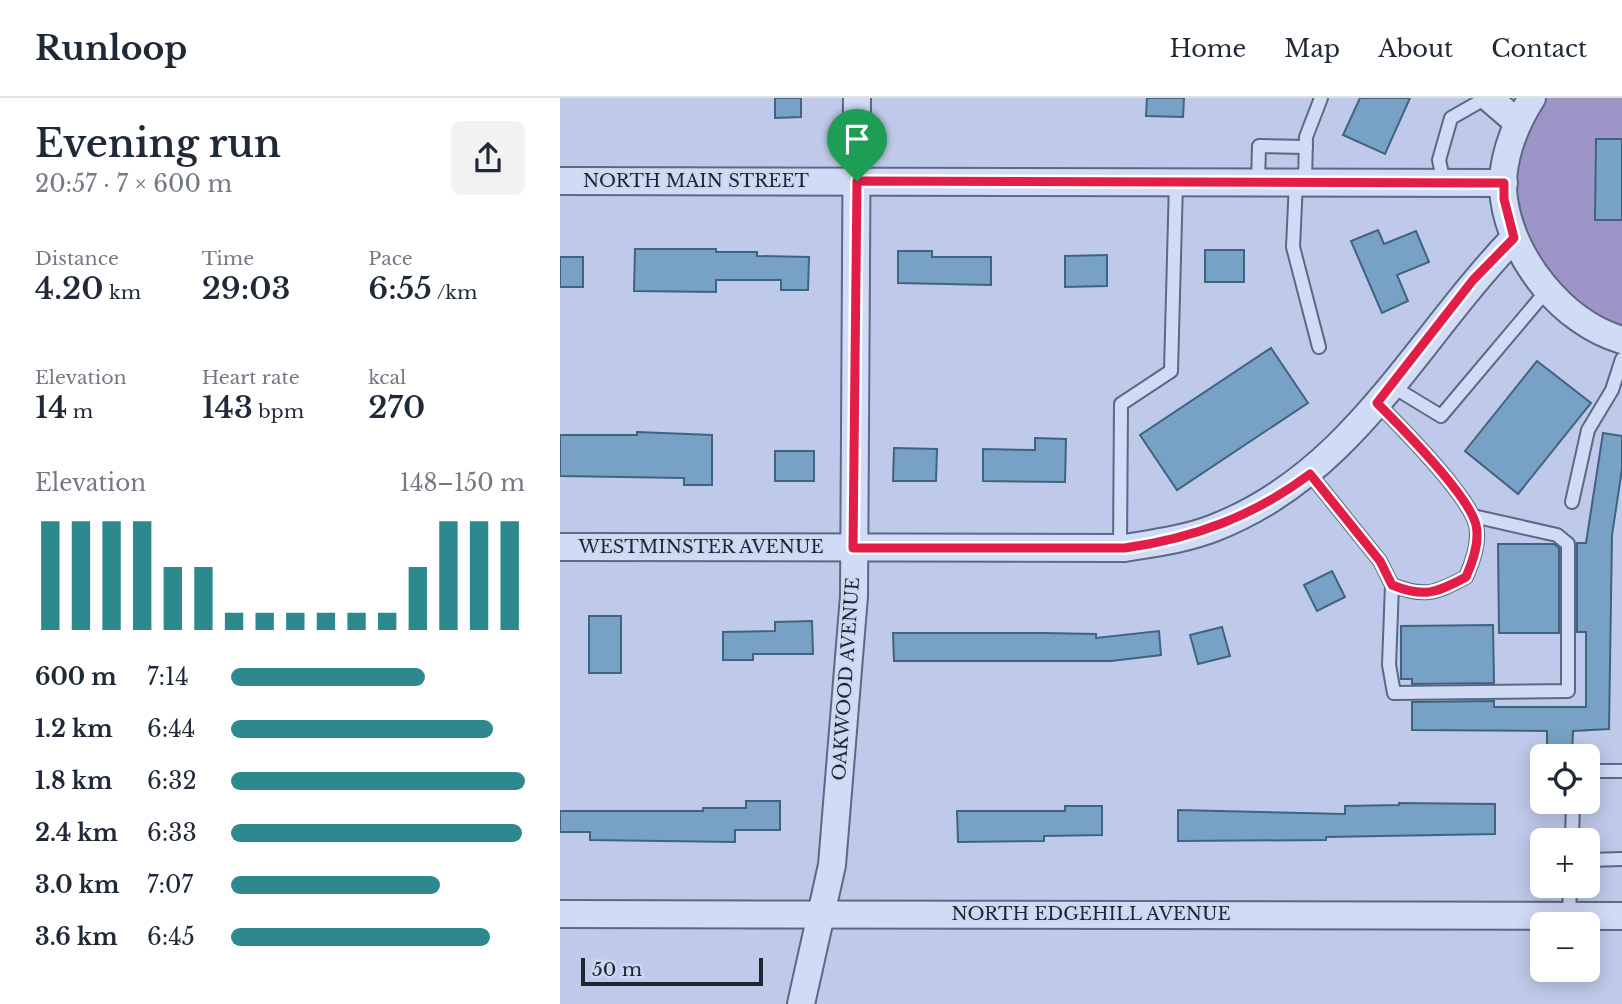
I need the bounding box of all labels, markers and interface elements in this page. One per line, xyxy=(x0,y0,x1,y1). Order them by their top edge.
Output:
text: Runloop xyxy=(35,28,187,69)
text: Home xyxy=(1170,34,1246,63)
text: Map xyxy=(1284,34,1340,63)
text: About xyxy=(1378,34,1453,63)
text: Contact xyxy=(1491,34,1587,63)
pin xyxy=(827,109,887,181)
text: Evening run xyxy=(35,120,281,167)
icon: arrive xyxy=(838,120,876,158)
button: share xyxy=(451,121,525,195)
text: 20:57 · 7 × 600 m xyxy=(35,170,232,198)
street label: NORTH MAIN STREET xyxy=(583,170,810,192)
text: Distance xyxy=(35,247,119,270)
text: Time xyxy=(202,247,254,270)
text: Pace xyxy=(368,247,413,270)
text: 4.20 xyxy=(35,270,104,307)
text: 29:03 xyxy=(202,270,290,307)
text: 6:55 xyxy=(368,270,432,307)
text: km xyxy=(104,281,141,304)
text: /km xyxy=(432,281,477,304)
text: Elevation xyxy=(35,366,127,389)
text: Heart rate xyxy=(202,366,300,389)
text: kcal xyxy=(368,366,406,389)
text: 14 xyxy=(35,389,67,426)
text: 143 xyxy=(202,389,253,426)
text: 270 xyxy=(368,389,425,426)
text: m xyxy=(67,400,93,423)
text: bpm xyxy=(253,400,304,423)
text: Elevation xyxy=(35,469,146,497)
text: 148–150 m xyxy=(400,469,525,497)
street label: WESTMINSTER AVENUE xyxy=(578,536,823,558)
street label: OAKWOOD AVENUE xyxy=(828,577,864,781)
text: 600 m xyxy=(35,663,117,691)
text: 7:14 xyxy=(147,663,189,691)
text: 1.2 km xyxy=(35,715,113,743)
text: 6:44 xyxy=(147,715,195,743)
map controls xyxy=(1530,744,1600,982)
button: locate xyxy=(1530,744,1600,814)
text: 1.8 km xyxy=(35,767,112,795)
text: 6:32 xyxy=(147,767,197,795)
text: 2.4 km xyxy=(35,819,118,847)
text: 6:33 xyxy=(147,819,197,847)
button: + xyxy=(1530,828,1600,898)
text: 3.0 km xyxy=(35,871,119,899)
text: 7:07 xyxy=(147,871,193,899)
street label: NORTH EDGEHILL AVENUE xyxy=(951,903,1231,925)
button: − xyxy=(1530,912,1600,982)
text: 3.6 km xyxy=(35,923,118,951)
text: 6:45 xyxy=(147,923,195,951)
scale bar xyxy=(581,955,763,987)
text: 50 m xyxy=(592,958,642,981)

